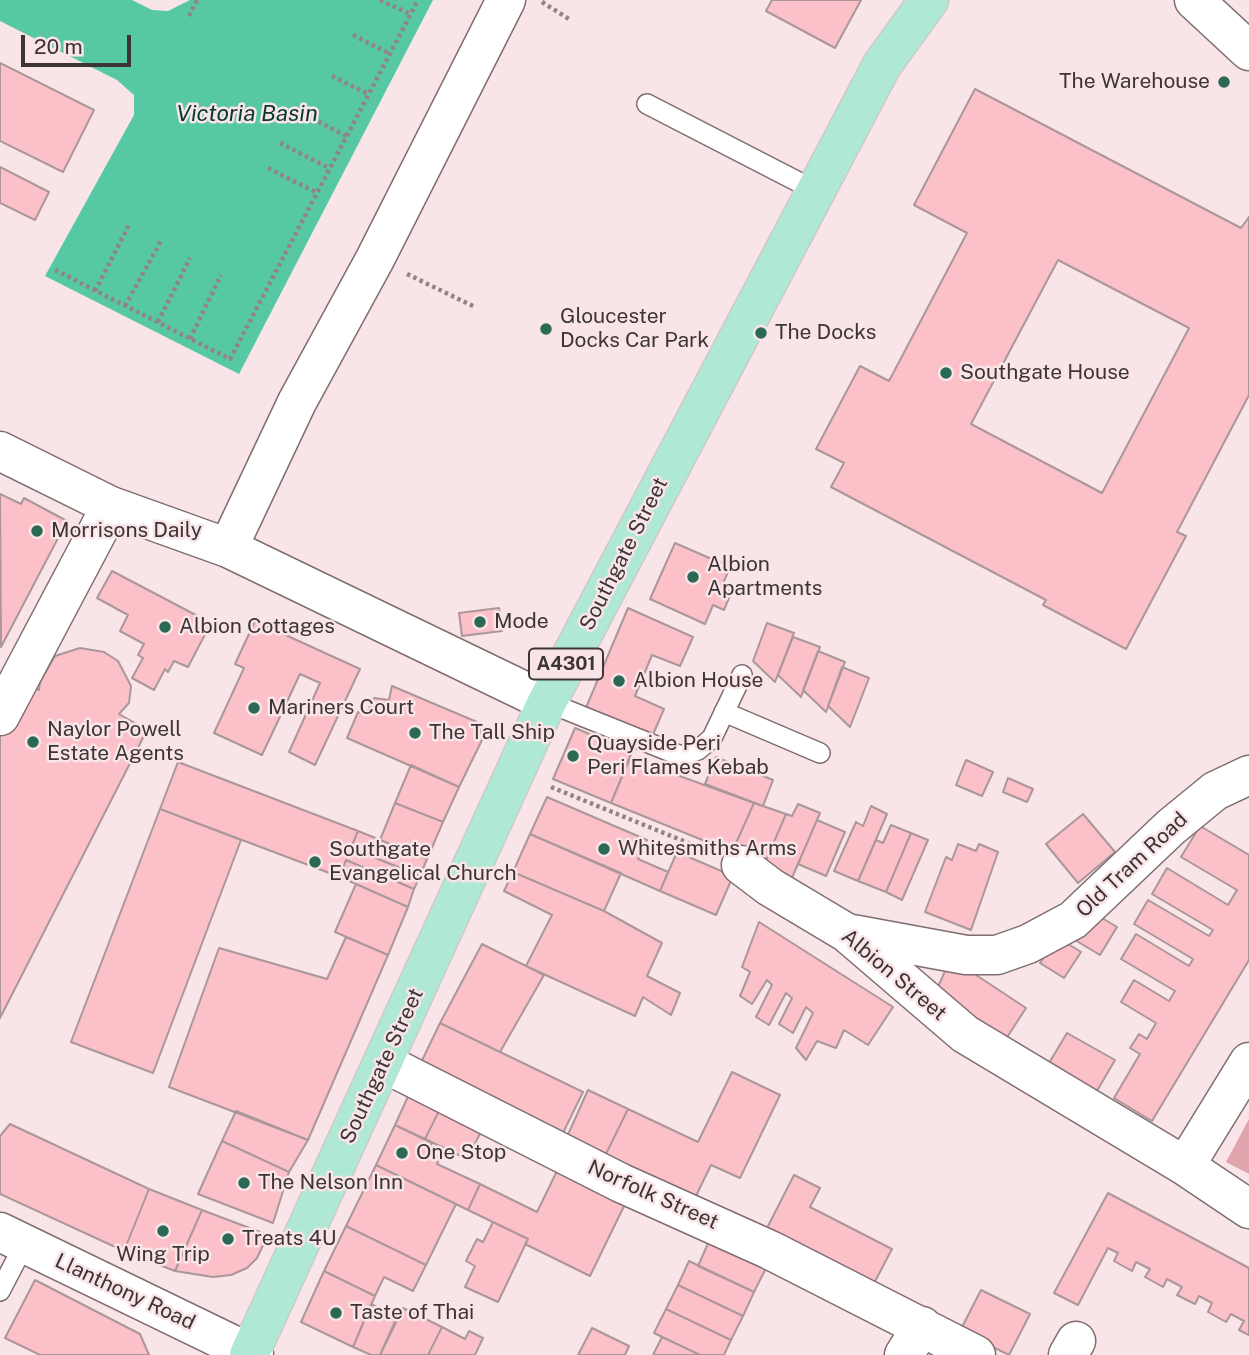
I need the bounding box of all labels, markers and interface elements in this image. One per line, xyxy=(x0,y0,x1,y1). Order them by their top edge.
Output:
scale bar xyxy=(24,21,135,65)
text: 20 m xyxy=(34,34,83,59)
place label: The Warehouse xyxy=(1059,69,1210,95)
marker: The Warehouse xyxy=(1216,74,1232,90)
water label: Victoria Basin xyxy=(176,100,318,128)
place label: Gloucester Docks Car Park xyxy=(560,304,709,354)
place label: The Docks xyxy=(775,320,876,346)
marker: Gloucester Docks Car Park xyxy=(538,321,554,337)
marker: The Docks xyxy=(753,325,769,341)
place label: Southgate House xyxy=(960,360,1130,386)
marker: Southgate House xyxy=(938,365,954,381)
street label: Southgate Street xyxy=(575,473,673,635)
place label: Morrisons Daily xyxy=(51,518,202,544)
marker: Morrisons Daily xyxy=(29,523,45,539)
place label: Albion Apartments xyxy=(707,552,822,602)
marker: Albion Apartments xyxy=(685,569,701,585)
place label: Mode xyxy=(494,609,549,635)
place label: Albion Cottages xyxy=(179,614,335,640)
marker: Mode xyxy=(472,614,488,630)
marker: Albion Cottages xyxy=(157,619,173,635)
road number: A4301 xyxy=(529,649,603,680)
place label: Albion House xyxy=(633,668,763,694)
marker: Albion House xyxy=(611,673,627,689)
place label: Mariners Court xyxy=(268,695,414,721)
marker: Mariners Court xyxy=(246,700,262,716)
place label: Naylor Powell Estate Agents xyxy=(47,717,184,767)
place label: The Tall Ship xyxy=(429,720,555,746)
marker: The Tall Ship xyxy=(407,725,423,741)
place label: Quayside Peri Peri Flames Kebab xyxy=(587,731,769,781)
marker: Naylor Powell Estate Agents xyxy=(25,734,41,750)
marker: Quayside Peri Peri Flames Kebab xyxy=(565,748,581,764)
street label: Old Tram Road xyxy=(1071,807,1193,923)
place label: Whitesmiths Arms xyxy=(618,836,797,862)
place label: Southgate Evangelical Church xyxy=(329,837,517,887)
marker: Whitesmiths Arms xyxy=(596,841,612,857)
marker: Southgate Evangelical Church xyxy=(307,854,323,870)
street label: Albion Street xyxy=(836,924,952,1026)
street label: Southgate Street xyxy=(335,984,429,1148)
place label: One Stop xyxy=(416,1140,506,1166)
marker: One Stop xyxy=(394,1145,410,1161)
street label: Norfolk Street xyxy=(584,1155,722,1235)
place label: The Nelson Inn xyxy=(258,1170,403,1196)
marker: The Nelson Inn xyxy=(236,1175,252,1191)
marker: Wing Trip xyxy=(155,1223,171,1239)
place label: Treats 4U xyxy=(242,1226,337,1252)
marker: Treats 4U xyxy=(220,1231,236,1247)
place label: Wing Trip xyxy=(116,1242,210,1268)
street label: Llanthony Road xyxy=(51,1249,199,1335)
place label: Taste of Thai xyxy=(350,1300,474,1326)
marker: Taste of Thai xyxy=(328,1305,344,1321)

